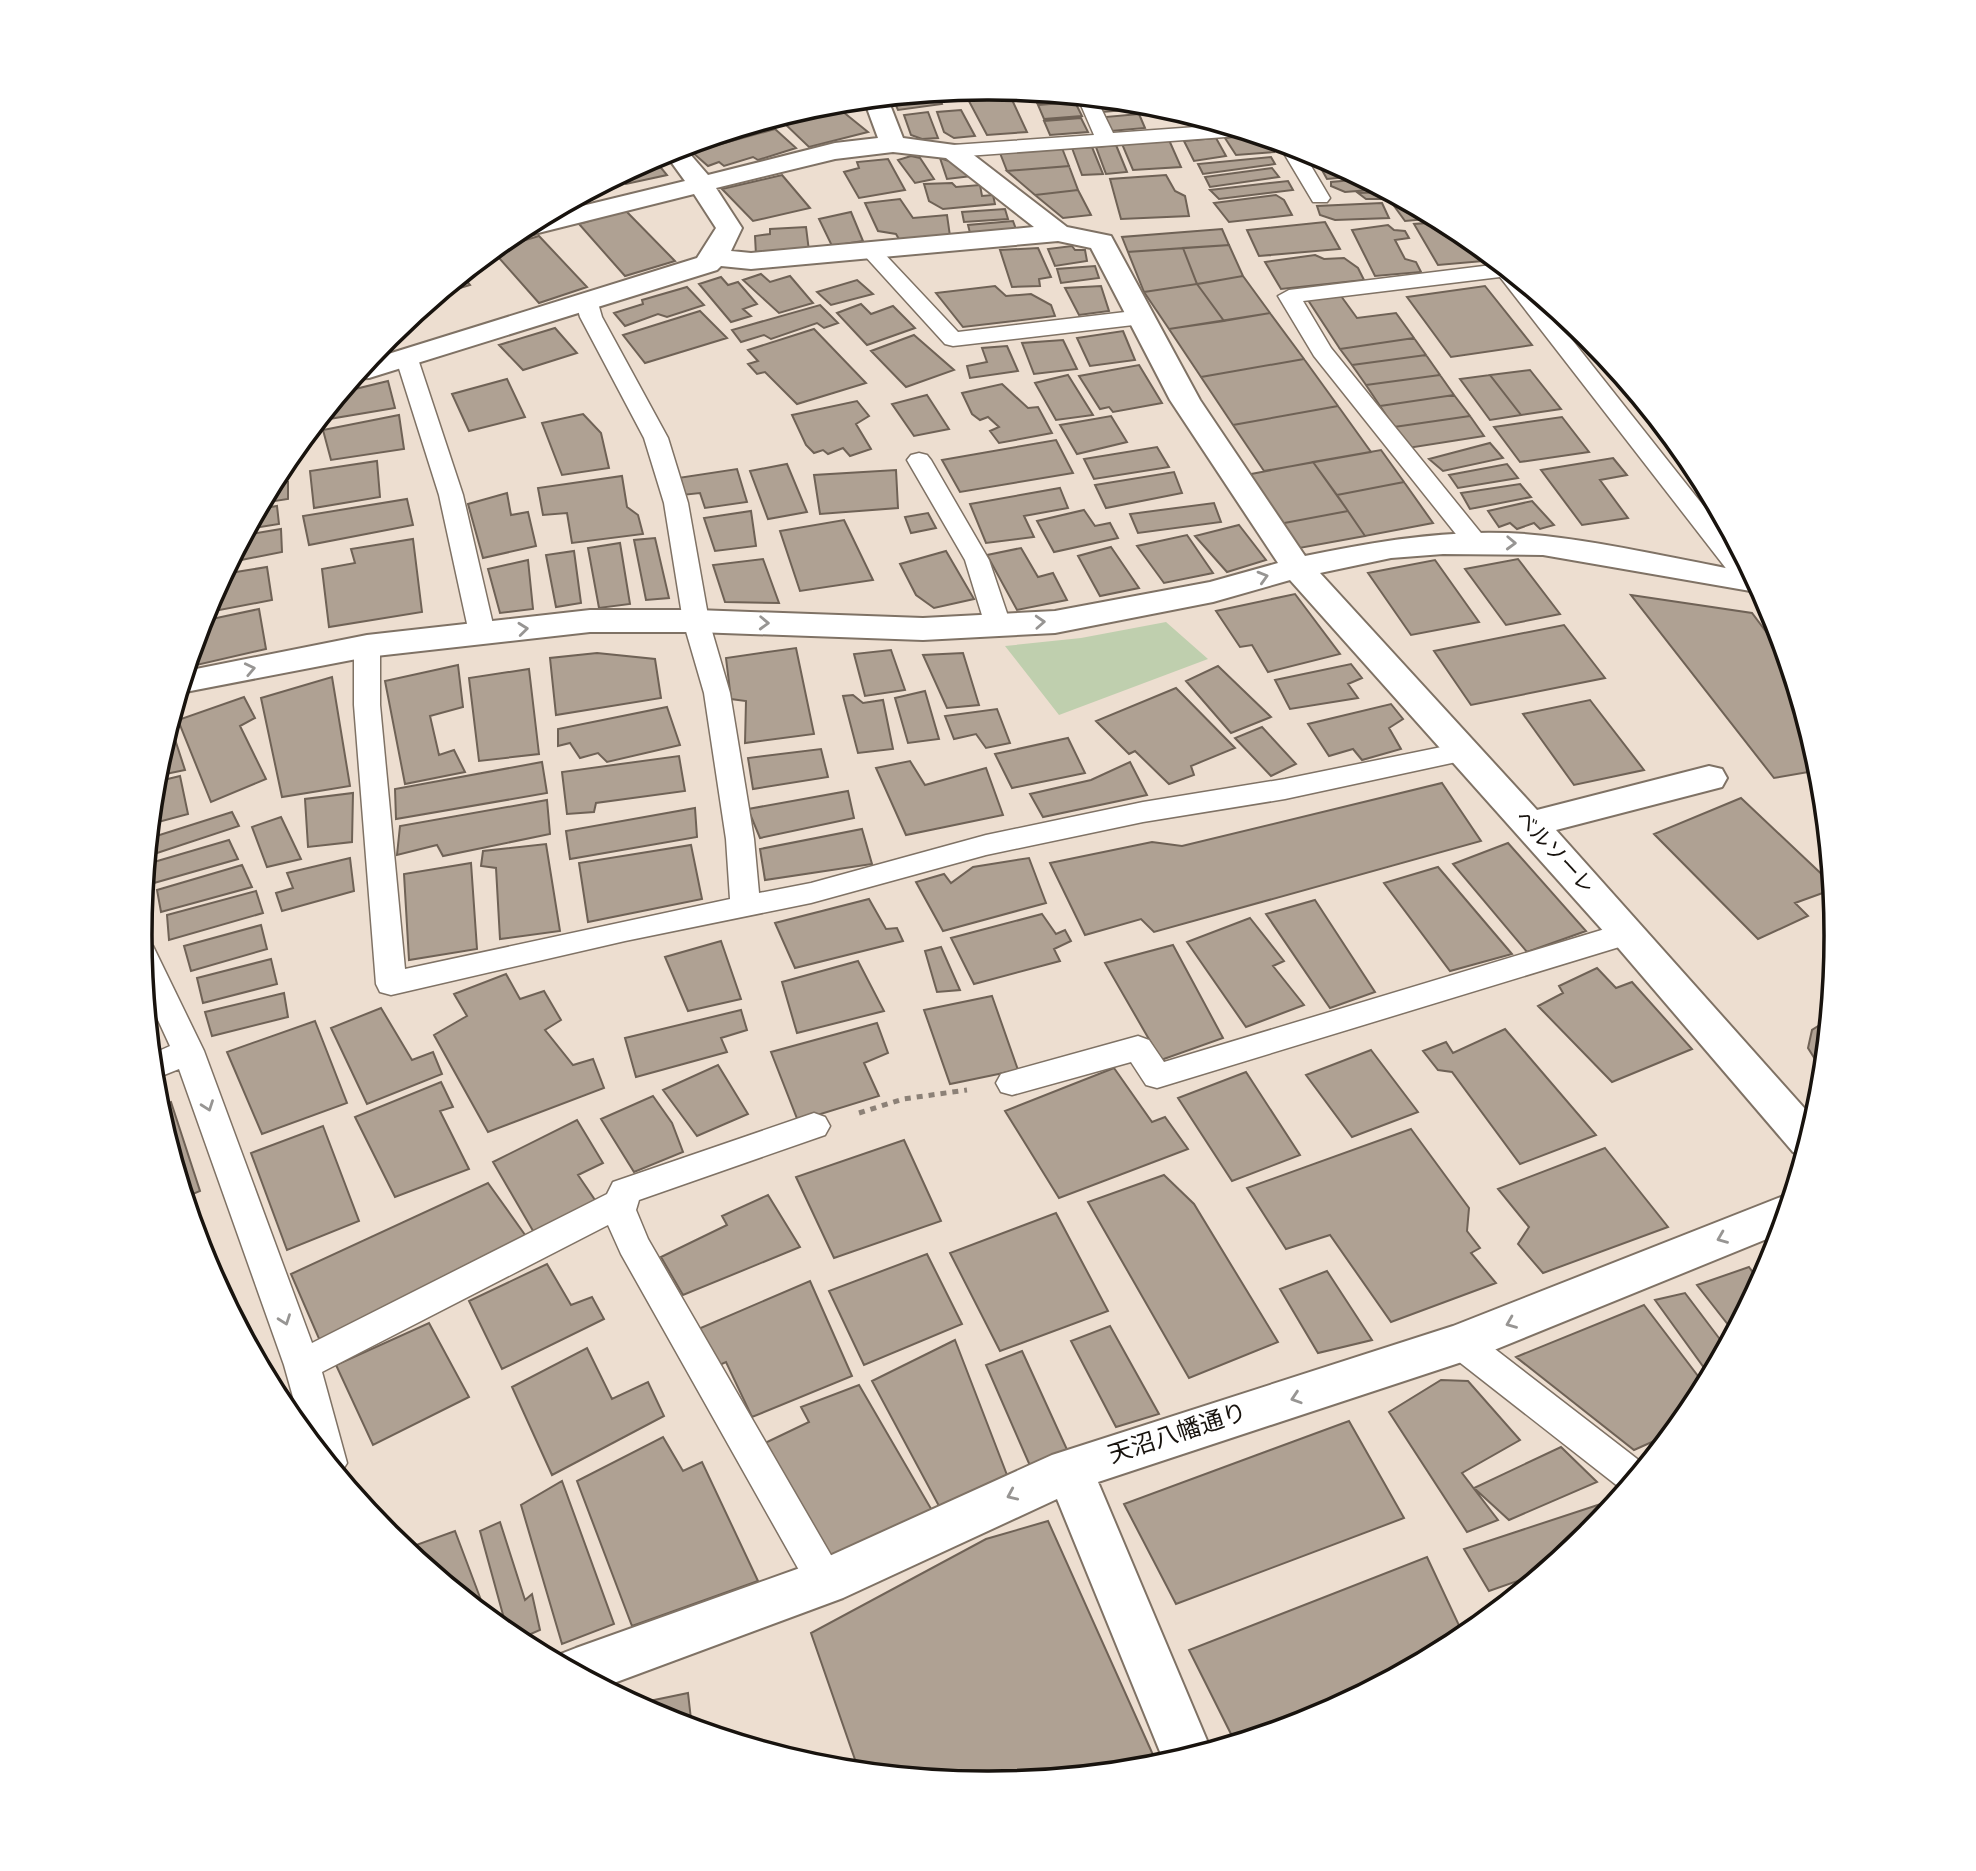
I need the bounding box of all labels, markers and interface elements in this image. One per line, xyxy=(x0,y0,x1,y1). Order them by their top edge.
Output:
one-way arrow xyxy=(1506,536,1517,551)
one-way arrow xyxy=(1257,571,1269,586)
one-way arrow xyxy=(1035,615,1046,630)
one-way arrow xyxy=(759,616,770,631)
one-way arrow xyxy=(517,621,529,636)
one-way arrow xyxy=(244,662,256,677)
street label: ベルソーレ xyxy=(1508,805,1600,901)
one-way arrow xyxy=(199,1100,213,1112)
one-way arrow xyxy=(1717,1230,1729,1244)
one-way arrow xyxy=(277,1314,291,1326)
one-way arrow xyxy=(1506,1315,1518,1329)
one-way arrow xyxy=(1291,1389,1303,1404)
street label: 天沼八幡通り xyxy=(1105,1398,1251,1472)
one-way arrow xyxy=(1007,1487,1019,1501)

